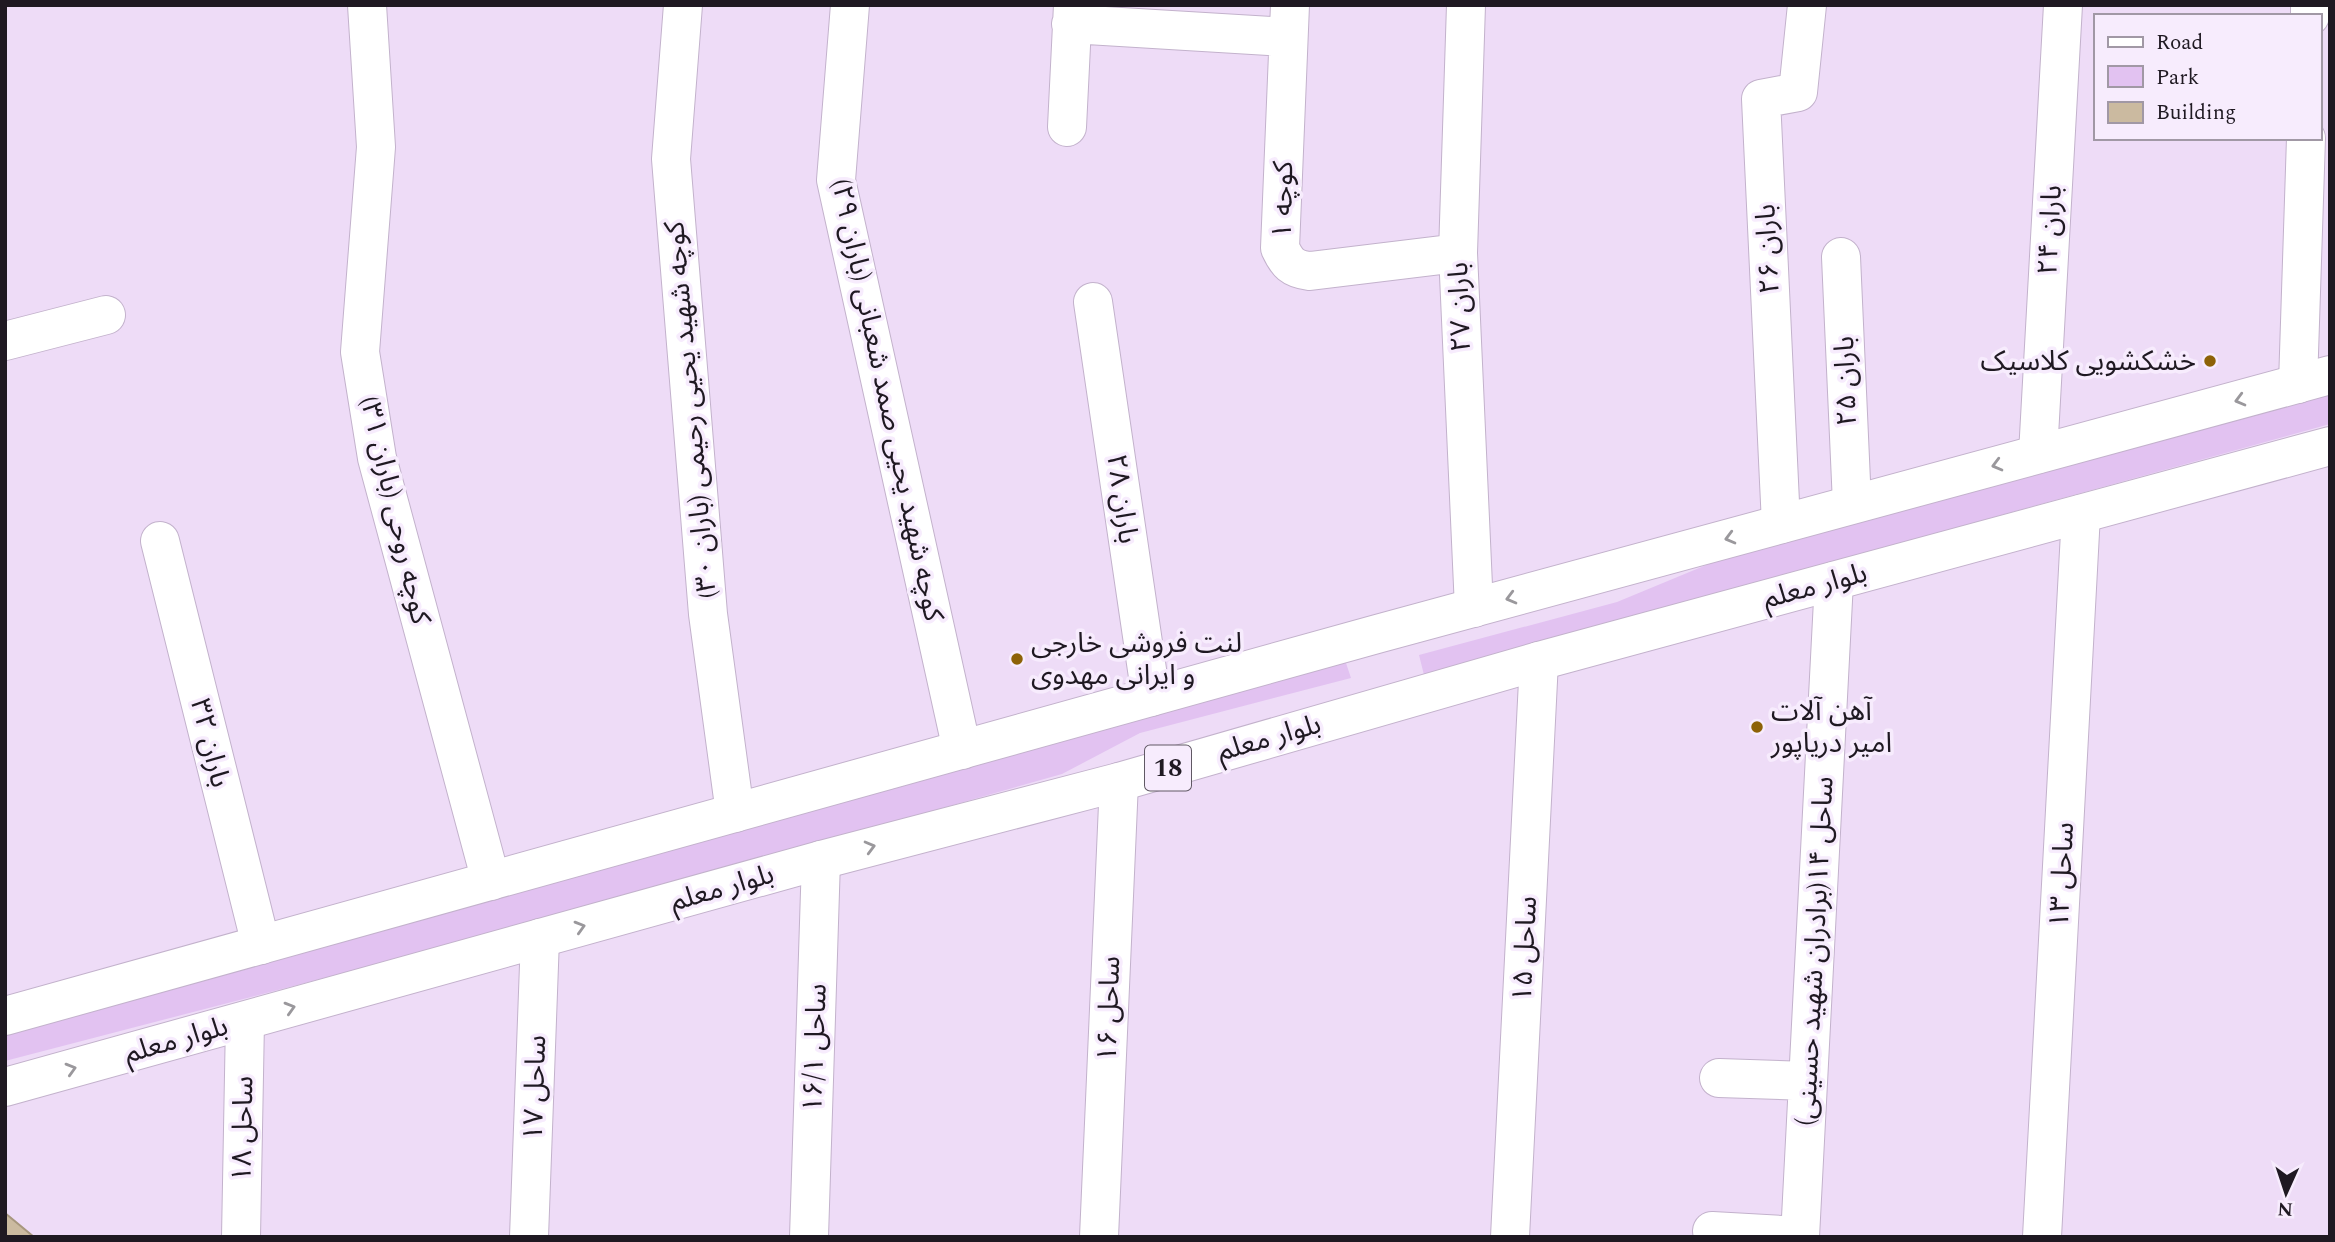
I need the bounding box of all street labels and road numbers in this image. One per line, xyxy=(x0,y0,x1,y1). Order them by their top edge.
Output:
street label: کوچه ۱ xyxy=(1261,160,1305,239)
street label: کوچه شهید یحیی صمد شعبانی (باران ۲۹) xyxy=(819,175,955,626)
street label: باران ۲۴ xyxy=(2026,184,2074,276)
street label: باران ۲۶ xyxy=(1744,203,1792,295)
street label: کوچه شهید یحیی رحیمی (باران ۳۰) xyxy=(653,219,729,600)
street label: باران ۲۷ xyxy=(1437,261,1483,353)
street label: باران ۲۵ xyxy=(1823,335,1869,427)
street label: کوچه روحی (باران ۳۱) xyxy=(348,392,442,629)
street label: باران ۲۸ xyxy=(1094,451,1150,547)
street label: بلوار معلم xyxy=(1758,551,1872,621)
street label: باران ۳۲ xyxy=(178,694,242,792)
street label: بلوار معلم xyxy=(1212,703,1326,773)
road number: 18 xyxy=(1145,746,1191,790)
street label: ساحل ۱۴(برادران شهید حسینی) xyxy=(1784,775,1846,1127)
street label: ساحل ۱۳ xyxy=(2038,821,2086,929)
street label: بلوار معلم xyxy=(665,853,779,923)
street label: ساحل ۱۵ xyxy=(1501,895,1549,1003)
street label: ساحل ۱۶ xyxy=(1086,955,1132,1063)
street label: ساحل ۱۶/۱ xyxy=(791,983,839,1113)
street label: بلوار معلم xyxy=(119,1005,233,1075)
street label: ساحل ۱۷ xyxy=(512,1034,558,1142)
street label: ساحل ۱۸ xyxy=(221,1076,265,1182)

